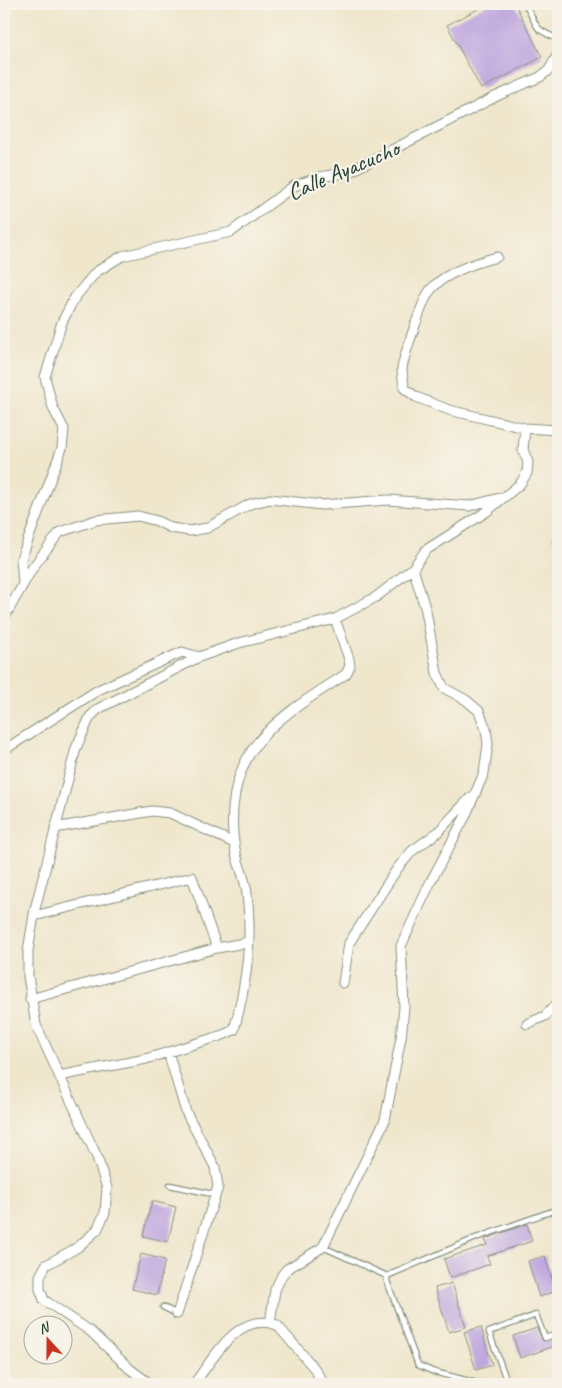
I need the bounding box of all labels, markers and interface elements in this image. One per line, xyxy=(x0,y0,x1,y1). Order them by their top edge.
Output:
street label: Calle Ayacucho xyxy=(282,132,406,207)
north arrow xyxy=(22,1316,72,1366)
text: N xyxy=(36,1318,53,1338)

